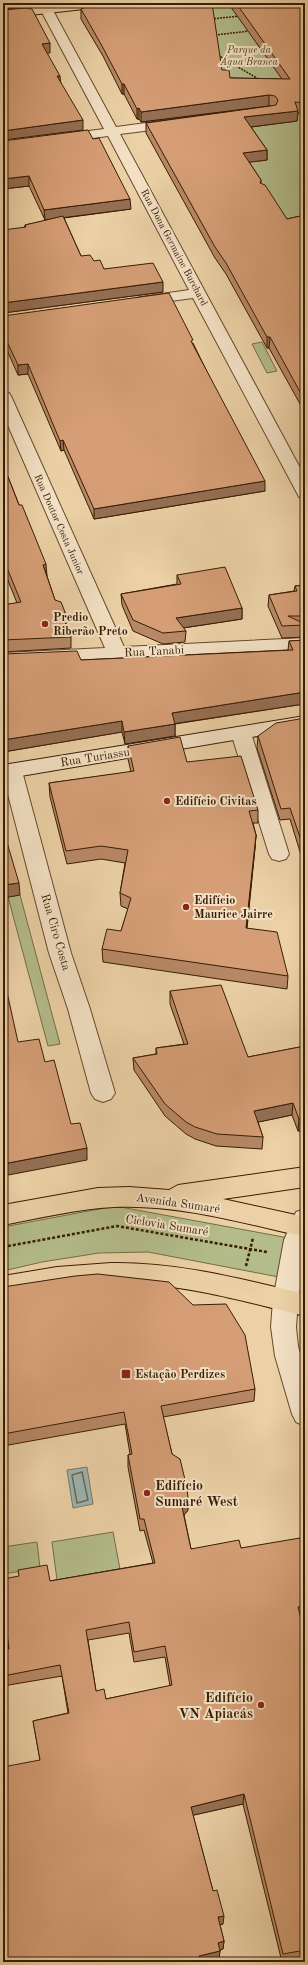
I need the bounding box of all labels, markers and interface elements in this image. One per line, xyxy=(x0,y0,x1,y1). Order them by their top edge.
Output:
park label: Parque da Água Branca xyxy=(219,45,279,68)
street label: Rua Dona Germaine Burchard xyxy=(139,187,209,308)
street label: Rua Doutor Costa Junior xyxy=(32,473,86,576)
place label: Predio Riberão Preto xyxy=(53,612,128,638)
marker: Predio Riberão Preto xyxy=(40,619,50,629)
street label: Rua Tanabi xyxy=(124,644,184,660)
street label: Rua Turiassu xyxy=(60,746,131,769)
marker: Edifício Civitas xyxy=(162,796,172,806)
place label: Edifício Civitas xyxy=(175,796,257,808)
street label: Rua Ciro Costa xyxy=(38,893,72,972)
place label: Edifício Maurice Jairre xyxy=(194,895,273,921)
marker: Edifício Maurice Jairre xyxy=(181,902,191,912)
street label: Avenida Sumaré xyxy=(135,1192,221,1216)
street label: Ciclovia Sumaré xyxy=(124,1214,210,1239)
marker: Estação Perdizes xyxy=(120,1368,132,1380)
place label: Estação Perdizes xyxy=(135,1369,225,1381)
place label: Edifício Sumaré West xyxy=(155,1479,238,1509)
marker: Edifício Sumaré West xyxy=(142,1488,152,1498)
place label: Edifício VN Apiacás xyxy=(178,1691,253,1721)
marker: Edifício VN Apiacás xyxy=(256,1700,266,1710)

